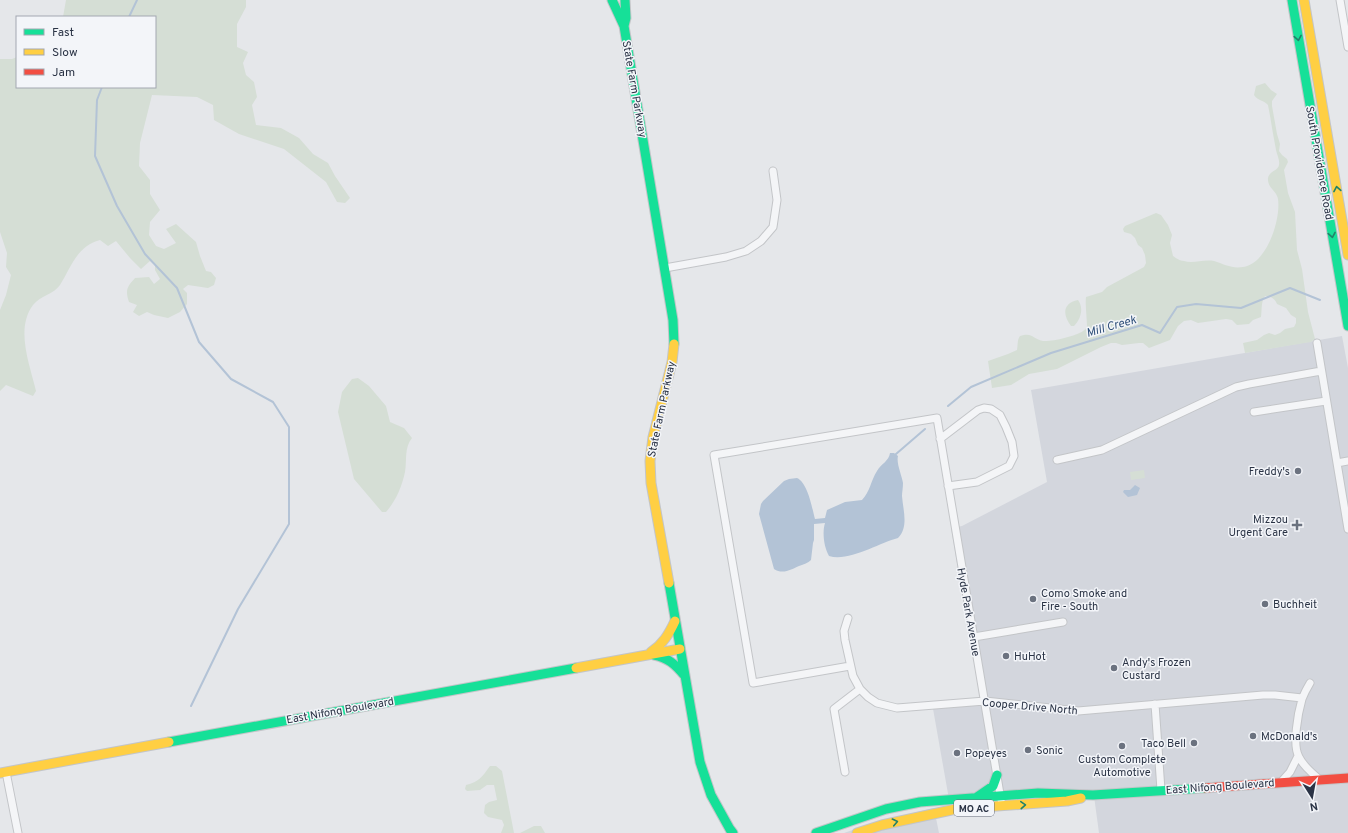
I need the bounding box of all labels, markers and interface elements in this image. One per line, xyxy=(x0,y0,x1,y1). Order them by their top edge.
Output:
legend xyxy=(16,16,156,88)
text: Fast xyxy=(52,25,74,41)
one-way arrow xyxy=(1293,35,1302,42)
street label: State Farm Parkway xyxy=(619,40,649,139)
text: Slow xyxy=(52,45,78,61)
text: Jam xyxy=(52,65,75,81)
street label: South Providence Road xyxy=(1302,105,1336,221)
one-way arrow xyxy=(1333,186,1341,192)
one-way arrow xyxy=(1328,232,1336,239)
water label: Mill Creek xyxy=(1084,312,1139,342)
street label: State Farm Parkway xyxy=(645,360,679,459)
place label: Freddy's xyxy=(1249,465,1290,479)
marker: Freddy's xyxy=(1293,466,1303,476)
place label: Mizzou Urgent Care xyxy=(1229,513,1288,540)
marker: Mizzou Urgent Care xyxy=(1291,519,1303,531)
street label: Hyde Park Avenue xyxy=(953,567,983,658)
place label: Como Smoke and Fire - South xyxy=(1041,587,1127,614)
marker: Como Smoke and Fire - South xyxy=(1028,594,1038,604)
place label: Buchheit xyxy=(1273,598,1317,612)
marker: Buchheit xyxy=(1260,599,1270,609)
place label: HuHot xyxy=(1014,650,1046,664)
marker: HuHot xyxy=(1001,651,1011,661)
place label: Andy's Frozen Custard xyxy=(1122,656,1191,683)
marker: Andy's Frozen Custard xyxy=(1109,663,1119,673)
street label: East Nifong Boulevard xyxy=(285,695,395,727)
street label: Cooper Drive North xyxy=(982,696,1078,718)
place label: McDonald's xyxy=(1261,730,1317,744)
marker: McDonald's xyxy=(1248,731,1258,741)
place label: Taco Bell xyxy=(1141,737,1186,751)
marker: Taco Bell xyxy=(1189,738,1199,748)
marker: Custom Complete Automotive xyxy=(1117,741,1127,751)
place label: Sonic xyxy=(1036,744,1063,758)
marker: Sonic xyxy=(1023,745,1033,755)
place label: Popeyes xyxy=(965,747,1007,761)
marker: Popeyes xyxy=(952,748,962,758)
place label: Custom Complete Automotive xyxy=(1078,753,1166,780)
street label: East Nifong Boulevard xyxy=(1165,776,1275,798)
north arrow xyxy=(1292,777,1332,817)
text: N xyxy=(1309,798,1319,813)
road number: MO AC xyxy=(954,800,994,816)
one-way arrow xyxy=(1020,800,1026,809)
one-way arrow xyxy=(891,819,898,827)

